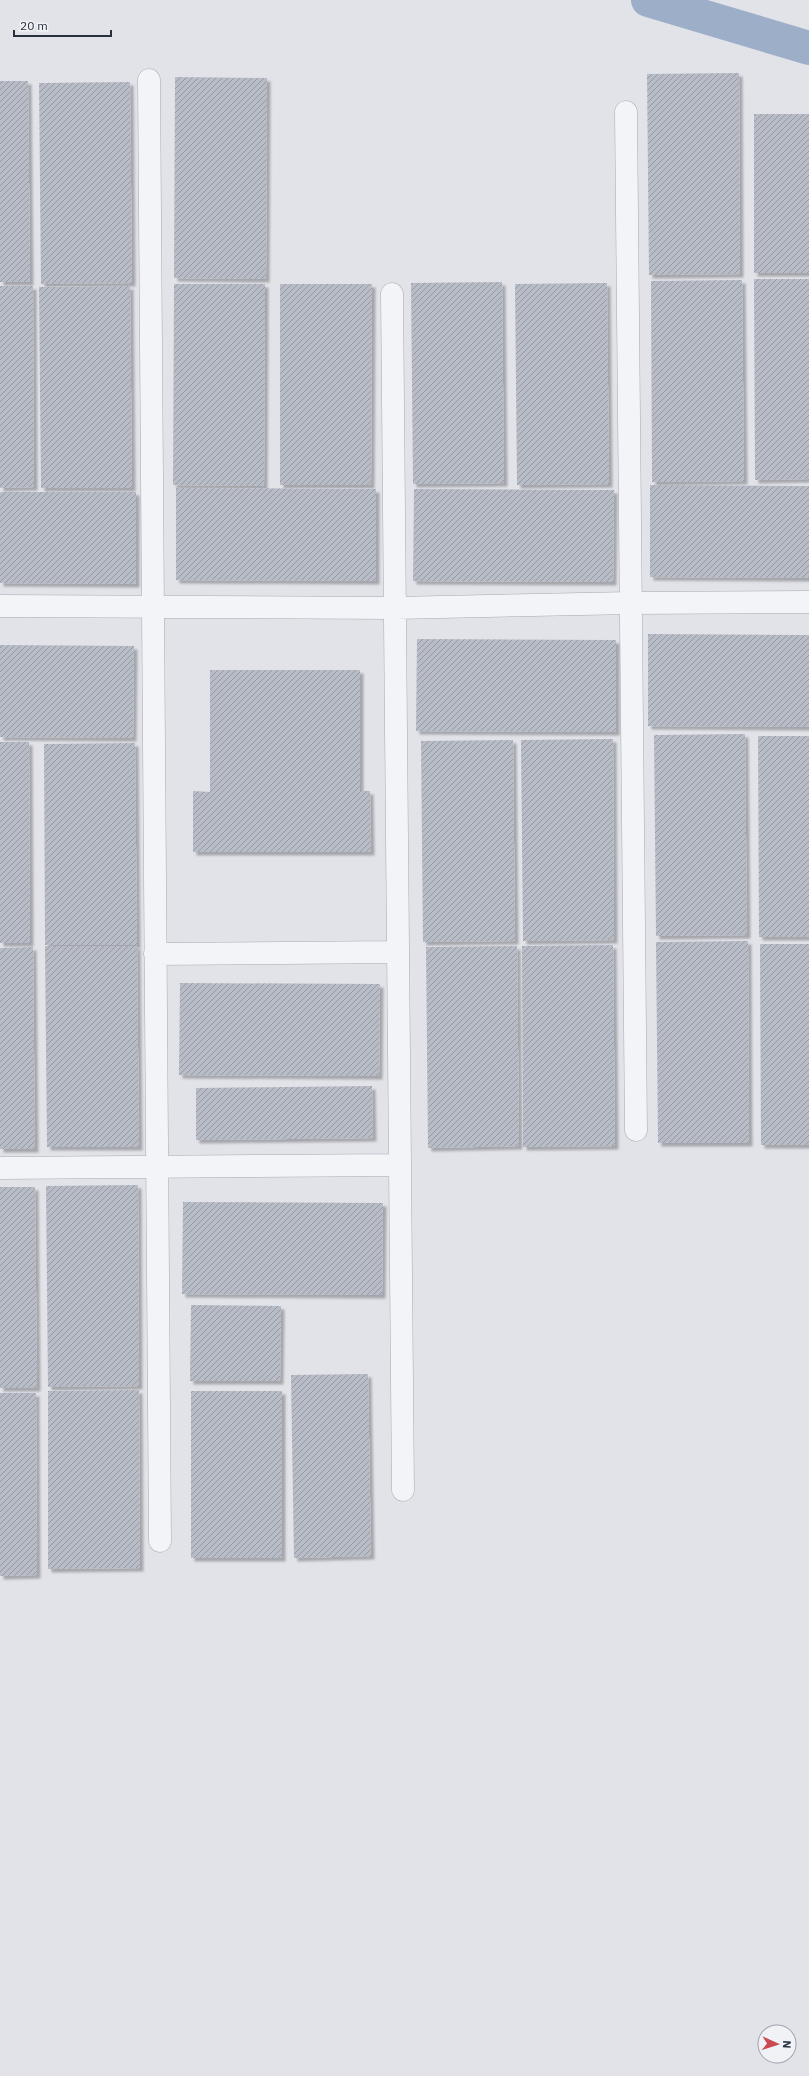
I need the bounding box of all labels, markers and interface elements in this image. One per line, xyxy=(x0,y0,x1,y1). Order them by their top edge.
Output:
scale bar xyxy=(14,12,111,38)
text: 20 m xyxy=(20,18,48,33)
north arrow xyxy=(757,2024,797,2064)
text: N xyxy=(780,2040,794,2049)

